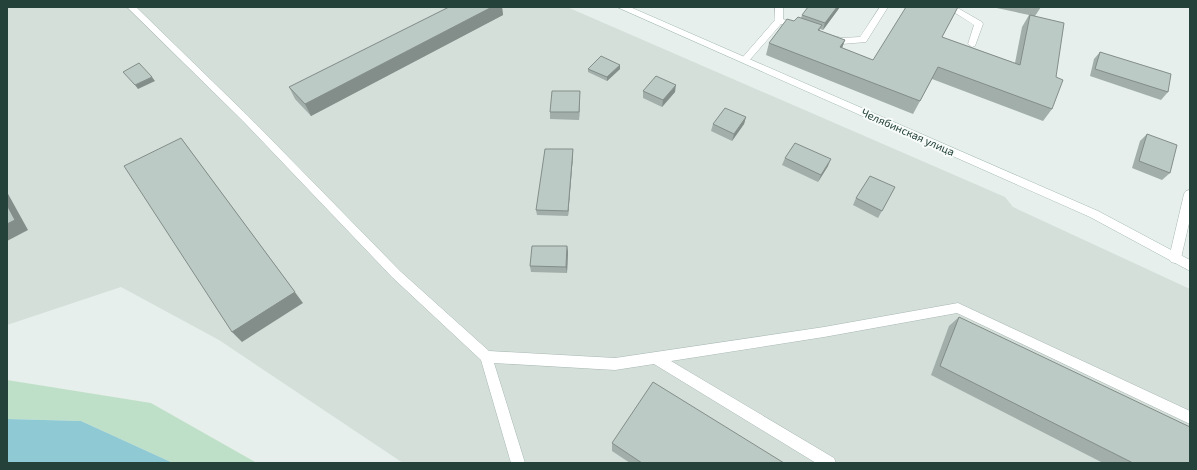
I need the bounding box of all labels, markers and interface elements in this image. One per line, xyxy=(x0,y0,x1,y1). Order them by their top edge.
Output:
street label: Челябинская улица xyxy=(859,105,957,159)

